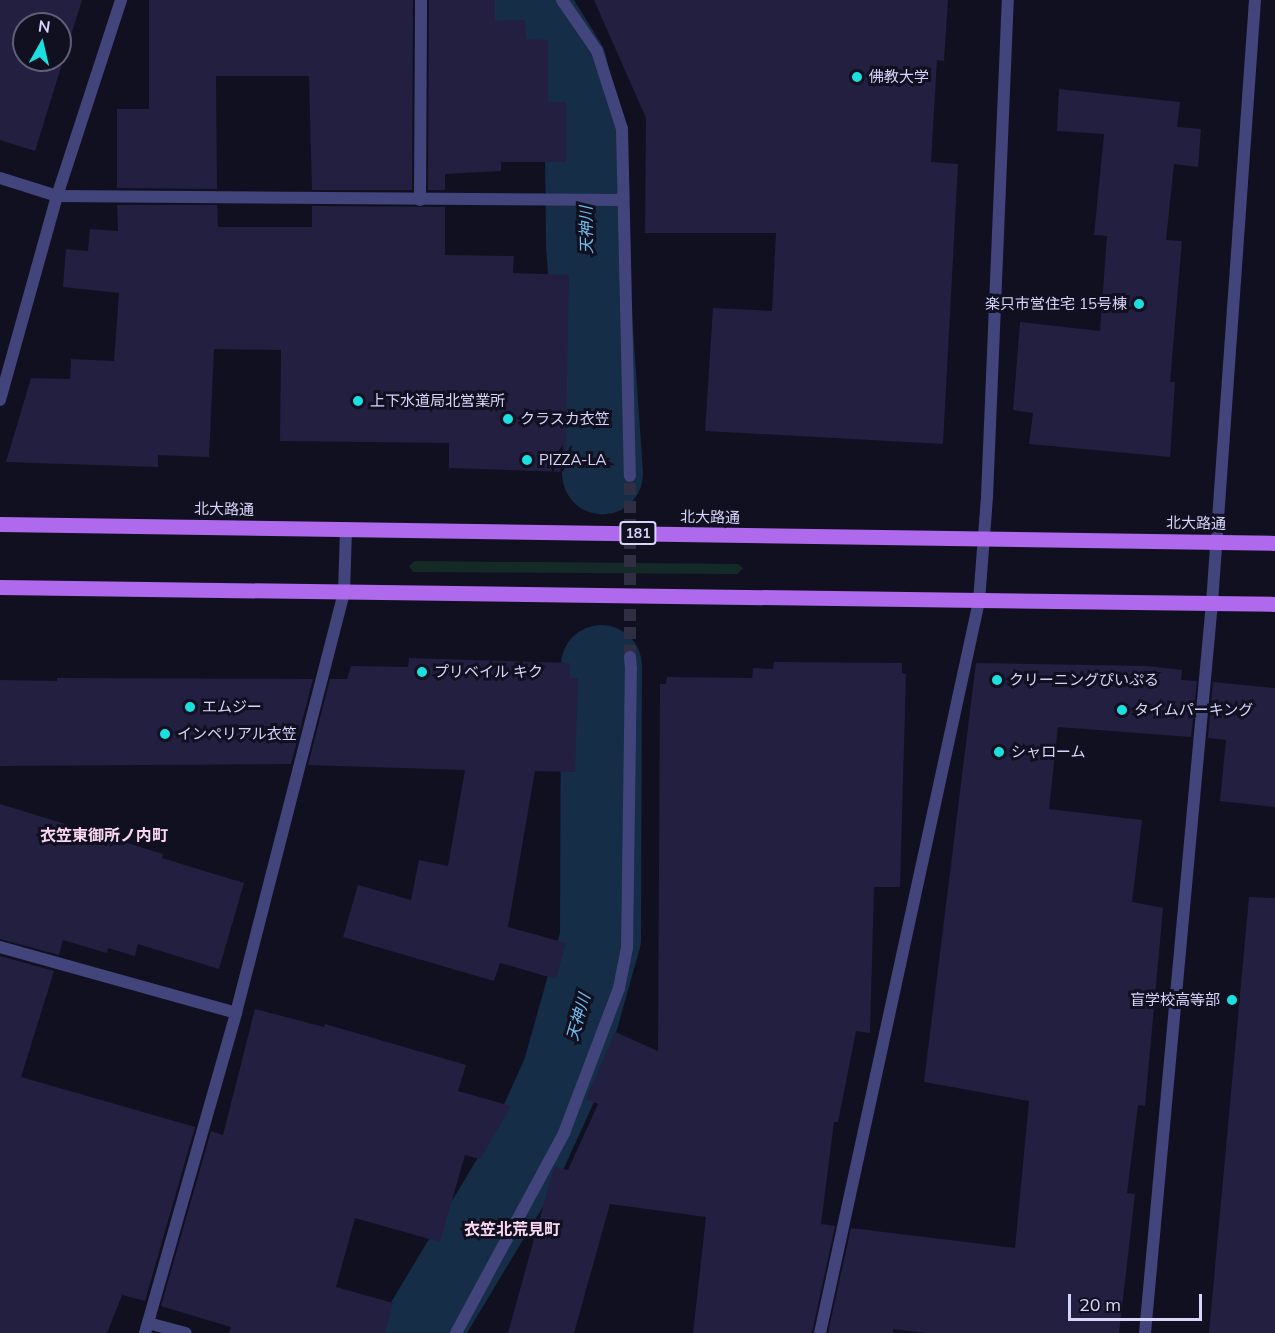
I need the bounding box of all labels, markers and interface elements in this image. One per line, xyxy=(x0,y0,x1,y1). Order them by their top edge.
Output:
north arrow xyxy=(12,12,72,72)
text: N xyxy=(37,15,52,37)
place label: 佛教大学 xyxy=(869,68,929,86)
marker: 佛教大学 xyxy=(850,70,864,84)
water label: 天神川 xyxy=(576,206,596,254)
place label: 楽只市営住宅 15号棟 xyxy=(985,295,1127,313)
marker: 楽只市営住宅 15号棟 xyxy=(1132,297,1146,311)
place label: 上下水道局北営業所 xyxy=(370,392,505,410)
marker: 上下水道局北営業所 xyxy=(351,394,365,408)
place label: クラスカ衣笠 xyxy=(520,410,610,428)
marker: クラスカ衣笠 xyxy=(501,412,515,426)
place label: PIZZA-LA xyxy=(539,451,606,469)
marker: PIZZA-LA xyxy=(520,453,534,467)
street label: 北大路通 xyxy=(194,499,254,519)
street label: 北大路通 xyxy=(680,507,740,527)
street label: 北大路通 xyxy=(1166,513,1226,533)
road number: 181 xyxy=(618,522,658,544)
place label: プリベイル キク xyxy=(434,663,543,681)
marker: プリベイル キク xyxy=(415,665,429,679)
place label: クリーニングぴいぷる xyxy=(1009,671,1159,689)
marker: クリーニングぴいぷる xyxy=(990,673,1004,687)
place label: エムジー xyxy=(202,698,262,716)
marker: エムジー xyxy=(183,700,197,714)
place label: タイムパーキング xyxy=(1134,701,1254,719)
marker: タイムパーキング xyxy=(1115,703,1129,717)
place label: インペリアル衣笠 xyxy=(177,725,297,743)
marker: インペリアル衣笠 xyxy=(158,727,172,741)
place label: シャローム xyxy=(1011,743,1086,761)
marker: シャローム xyxy=(992,745,1006,759)
district label: 衣笠東御所ノ内町 xyxy=(40,825,168,845)
water label: 天神川 xyxy=(562,991,594,1043)
place label: 盲学校高等部 xyxy=(1130,991,1220,1009)
marker: 盲学校高等部 xyxy=(1225,993,1239,1007)
district label: 衣笠北荒見町 xyxy=(464,1219,560,1239)
scale bar xyxy=(1071,1282,1204,1320)
text: 20 m xyxy=(1079,1293,1121,1316)

